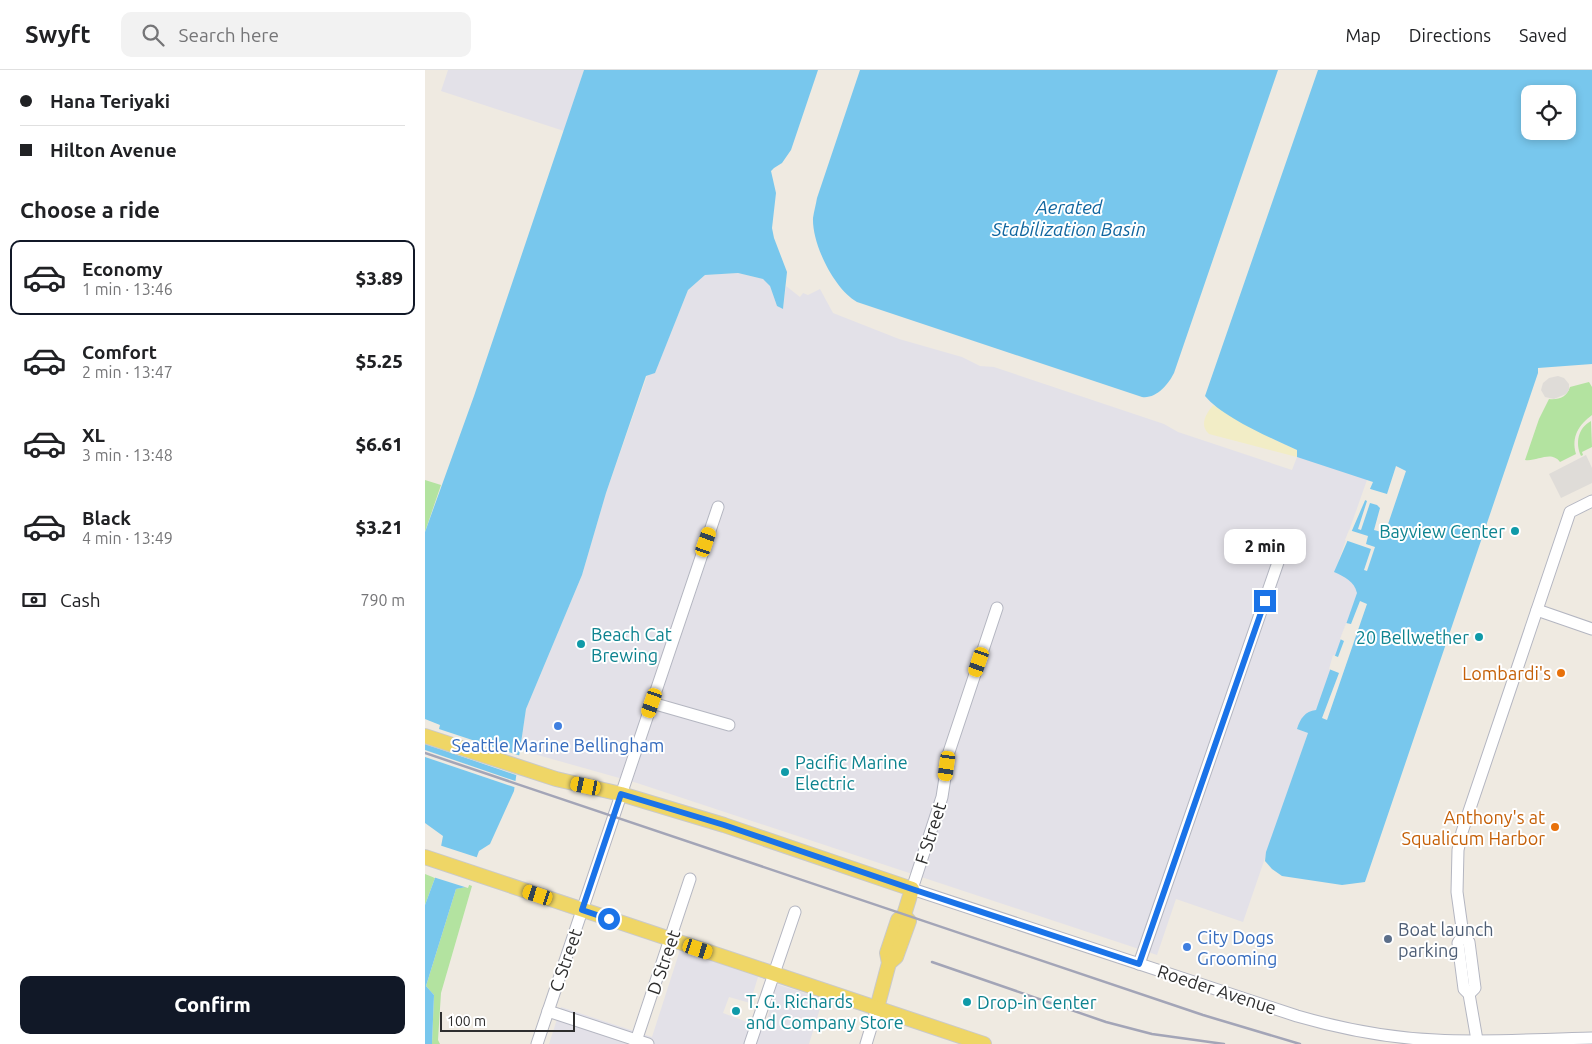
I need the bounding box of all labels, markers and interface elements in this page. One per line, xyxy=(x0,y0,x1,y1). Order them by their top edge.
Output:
search box xyxy=(121,12,471,57)
text: Swyft xyxy=(25,21,91,48)
icon: search xyxy=(139,21,167,49)
text: Search here xyxy=(179,24,279,46)
text: Map xyxy=(1345,25,1381,45)
text: Directions xyxy=(1409,25,1491,45)
text: Saved xyxy=(1519,25,1567,45)
map controls xyxy=(1521,85,1576,140)
button: locate xyxy=(1521,85,1576,140)
text: Hana Teriyaki xyxy=(50,90,170,112)
text: Hilton Avenue xyxy=(50,139,177,161)
water label: Aerated Stabilization Basin xyxy=(991,196,1146,240)
text: Choose a ride xyxy=(20,197,160,222)
icon: car xyxy=(22,255,67,300)
text: Economy xyxy=(82,258,163,280)
text: $3.89 xyxy=(355,267,403,289)
text: 1 min · 13:46 xyxy=(82,280,173,298)
icon: car xyxy=(22,338,67,383)
text: Comfort xyxy=(82,341,157,363)
text: $5.25 xyxy=(355,350,403,372)
text: 2 min · 13:47 xyxy=(82,363,173,381)
icon: car xyxy=(22,421,67,466)
text: XL xyxy=(82,424,105,446)
text: $6.61 xyxy=(355,433,403,455)
text: 3 min · 13:48 xyxy=(82,446,173,464)
icon: car xyxy=(22,504,67,549)
text: Black xyxy=(82,507,131,529)
text: $3.21 xyxy=(355,516,403,538)
place label: Bayview Center xyxy=(1379,521,1505,541)
car xyxy=(694,525,717,559)
marker: Bayview Center xyxy=(1509,525,1521,537)
callout: 2 min xyxy=(1224,528,1306,564)
text: 4 min · 13:49 xyxy=(82,529,173,547)
text: 2 min xyxy=(1245,537,1285,555)
icon: cash xyxy=(20,586,48,614)
text: Cash xyxy=(60,589,101,611)
route end xyxy=(1254,590,1276,612)
text: 790 m xyxy=(360,591,405,609)
place label: Beach Cat Brewing xyxy=(591,624,672,665)
place label: 20 Bellwether xyxy=(1356,627,1469,647)
marker: 20 Bellwether xyxy=(1473,631,1485,643)
marker: Beach Cat Brewing xyxy=(575,638,587,650)
car xyxy=(967,645,990,679)
place label: Lombardi's xyxy=(1462,663,1551,683)
marker: Lombardi's xyxy=(1555,667,1567,679)
car xyxy=(640,686,663,720)
marker: Seattle Marine Bellingham xyxy=(552,720,564,732)
place label: Seattle Marine Bellingham xyxy=(452,735,664,755)
car xyxy=(937,750,956,782)
place label: Pacific Marine Electric xyxy=(795,752,908,793)
marker: Pacific Marine Electric xyxy=(779,766,791,778)
car xyxy=(569,776,602,796)
street label: F Street xyxy=(911,800,949,866)
place label: Anthony's at Squalicum Harbor xyxy=(1402,807,1545,848)
marker: Anthony's at Squalicum Harbor xyxy=(1549,821,1561,833)
car xyxy=(521,883,554,907)
route start xyxy=(598,908,620,930)
place label: Boat launch parking xyxy=(1398,919,1494,960)
street label: C Street xyxy=(545,926,585,994)
street label: D Street xyxy=(643,927,683,997)
place label: City Dogs Grooming xyxy=(1197,927,1277,968)
marker: Boat launch parking xyxy=(1382,933,1394,945)
car xyxy=(681,937,714,961)
marker: City Dogs Grooming xyxy=(1181,941,1193,953)
street label: Roeder Avenue xyxy=(1155,960,1279,1018)
button: Confirm xyxy=(20,976,405,1034)
place label: T. G. Richards and Company Store xyxy=(746,991,904,1032)
place label: Drop-in Center xyxy=(977,992,1097,1012)
marker: Drop-in Center xyxy=(961,996,973,1008)
marker: T. G. Richards and Company Store xyxy=(730,1005,742,1017)
scale bar xyxy=(440,1009,575,1032)
text: 100 m xyxy=(447,1013,486,1029)

